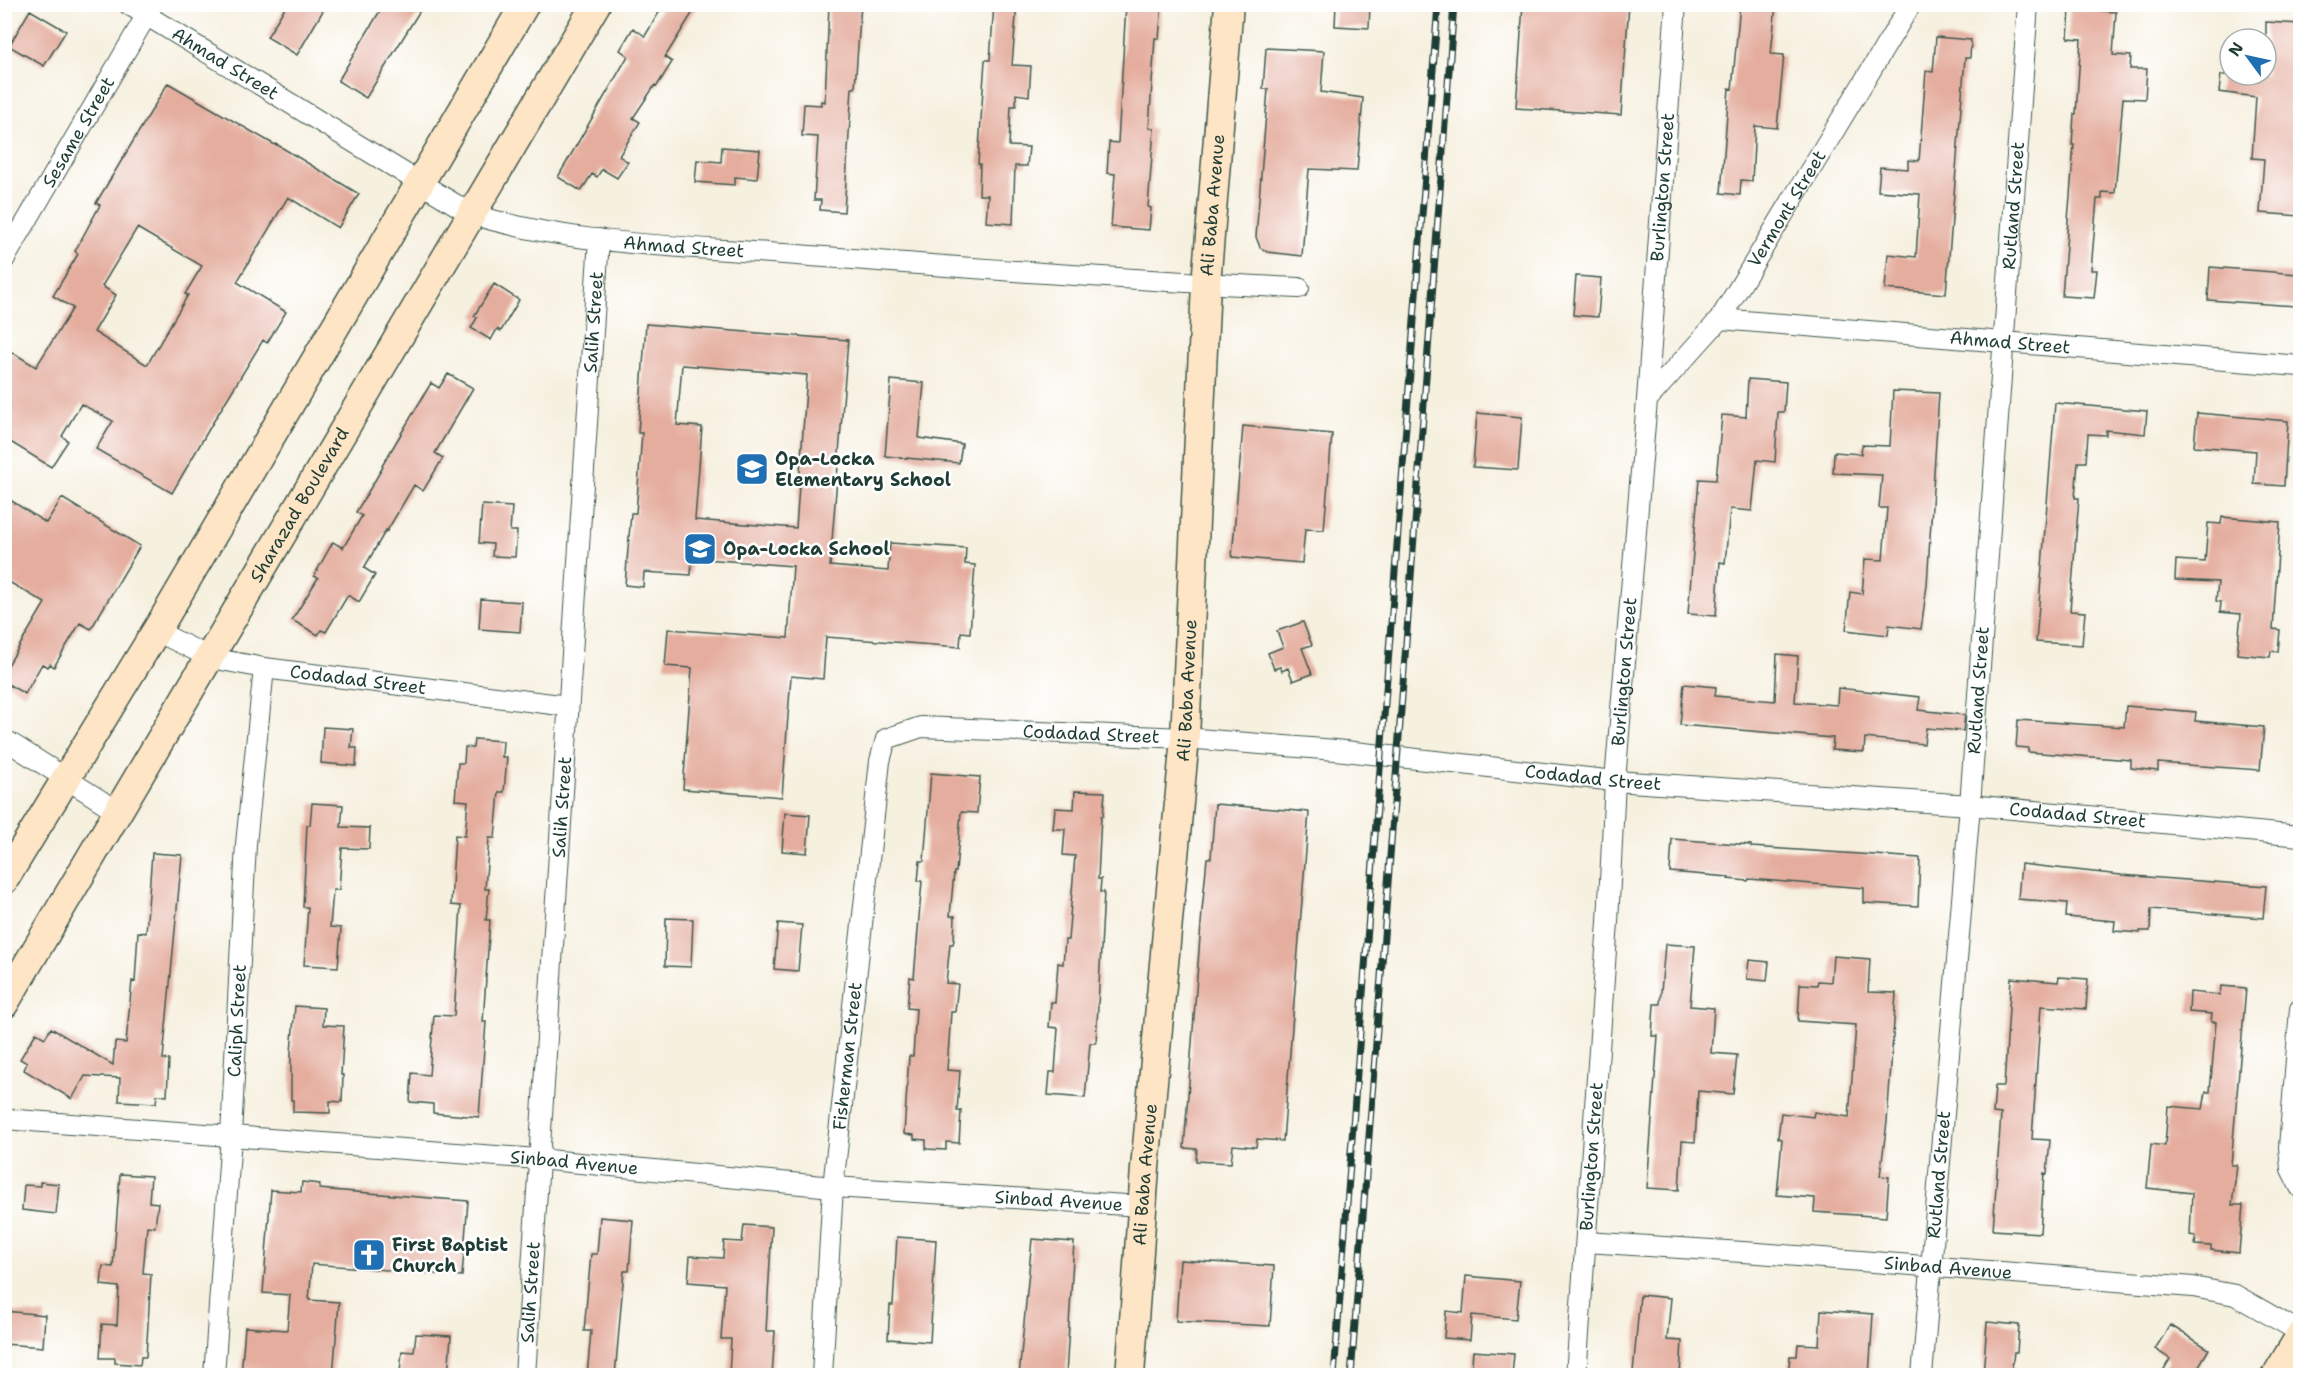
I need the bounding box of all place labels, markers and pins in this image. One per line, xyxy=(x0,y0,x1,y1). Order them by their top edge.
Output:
place label: Opa-Locka Elementary School xyxy=(775,447,951,492)
school or university icon: Opa-Locka Elementary School xyxy=(734,451,770,487)
school or university icon: Opa-Locka School xyxy=(682,531,718,567)
place label: Opa-Locka School xyxy=(723,537,890,561)
place label: First Baptist Church xyxy=(392,1233,508,1278)
church icon: First Baptist Church xyxy=(351,1237,387,1273)

